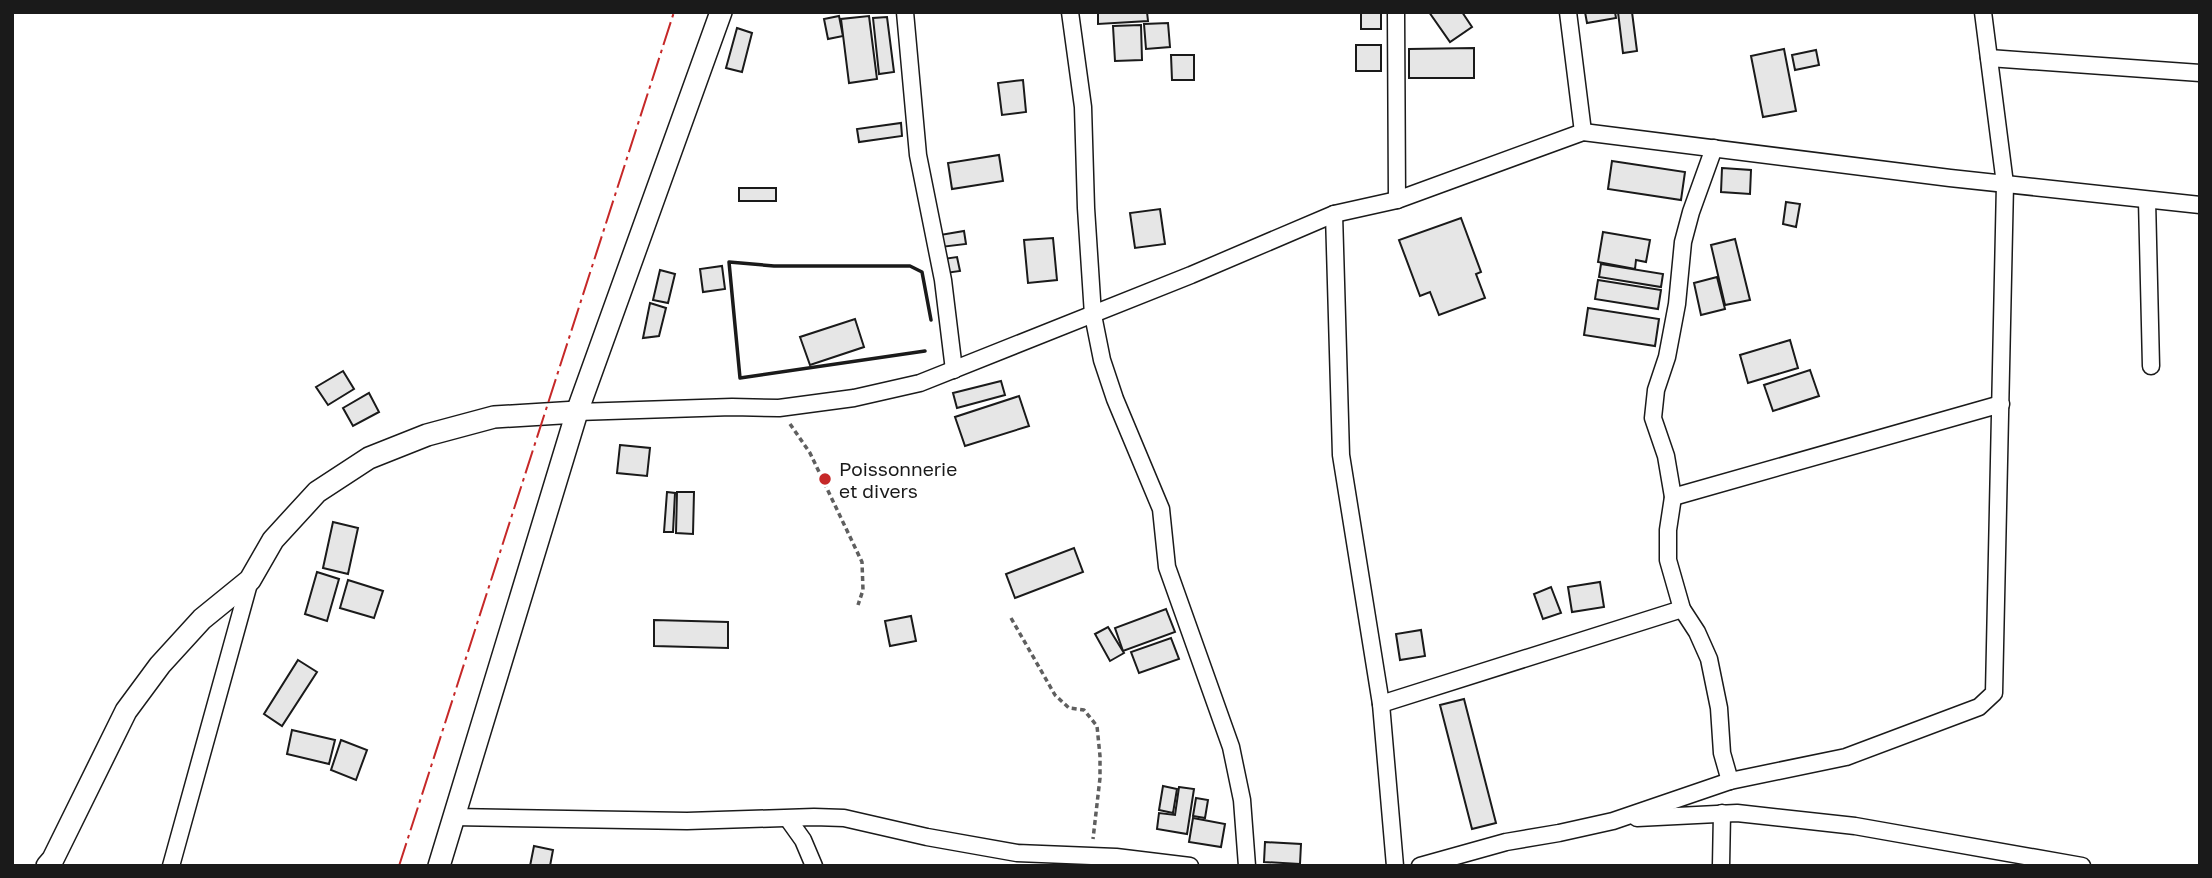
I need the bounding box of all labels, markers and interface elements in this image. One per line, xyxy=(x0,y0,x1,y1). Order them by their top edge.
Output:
place label: Poissonnerie et divers xyxy=(839,457,957,502)
marker: Poissonnerie et divers xyxy=(817,471,833,487)

